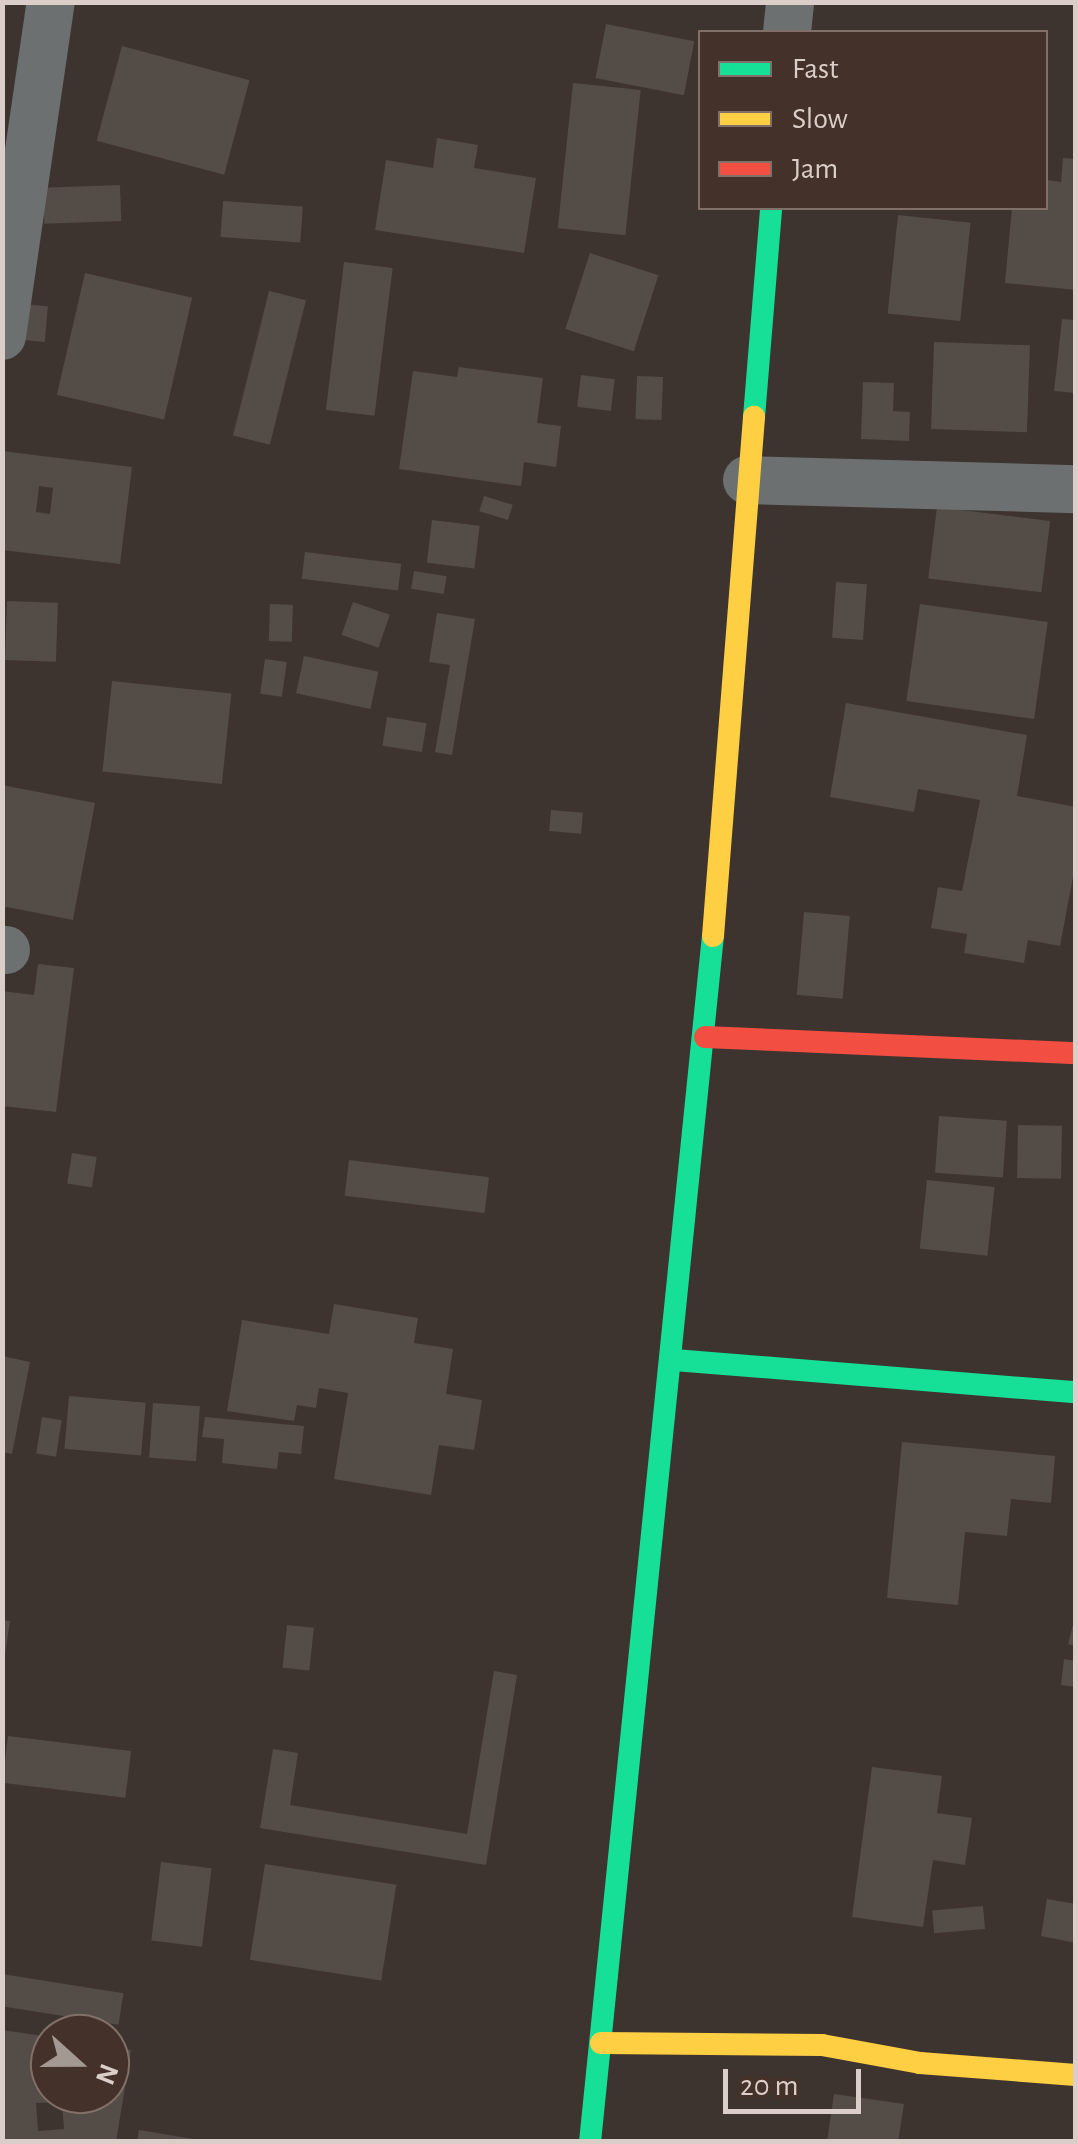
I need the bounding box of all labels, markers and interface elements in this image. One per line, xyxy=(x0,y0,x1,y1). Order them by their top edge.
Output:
legend xyxy=(698,30,1048,210)
text: Fast xyxy=(792,54,839,84)
text: Slow xyxy=(792,104,848,134)
text: Jam xyxy=(792,154,838,184)
north arrow xyxy=(30,2014,130,2114)
scale bar xyxy=(728,2049,866,2111)
text: N xyxy=(90,2060,123,2088)
text: 20 m xyxy=(740,2071,798,2101)

